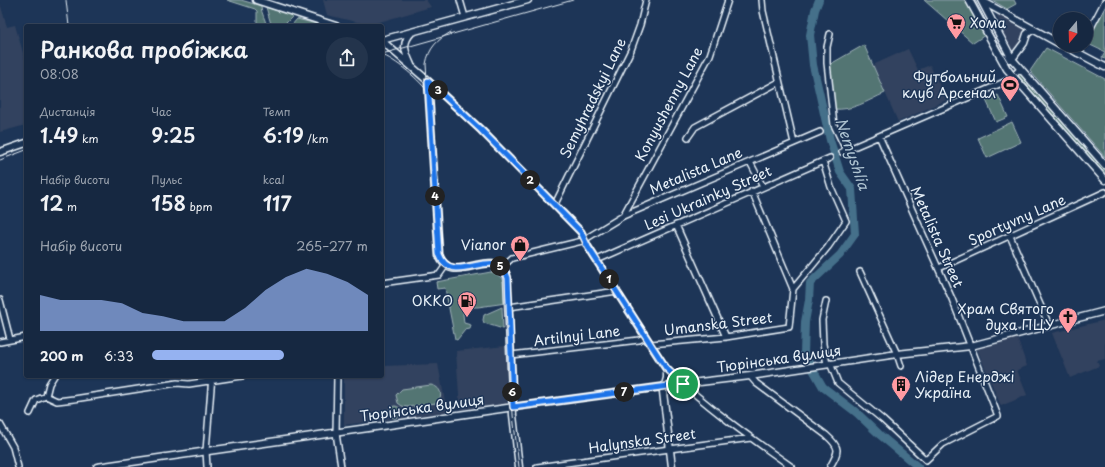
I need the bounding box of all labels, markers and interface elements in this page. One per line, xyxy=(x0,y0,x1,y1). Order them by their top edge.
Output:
supermarket icon: Хома xyxy=(945,12,967,40)
place label: Хома xyxy=(970,12,1006,33)
north arrow xyxy=(1053,12,1093,52)
map controls xyxy=(1053,12,1093,52)
text: Ранкова пробіжка xyxy=(40,32,248,65)
street label: Semyhradskyi Lane xyxy=(554,34,631,162)
button: share xyxy=(326,37,368,79)
street label: Konyushenny Lane xyxy=(629,43,708,165)
text: 08:08 xyxy=(40,64,79,83)
place label: Футбольний клуб Арсенал xyxy=(902,66,996,103)
sports icon: Футбольний клуб Арсенал xyxy=(999,74,1021,102)
pin: 3 xyxy=(428,80,448,100)
text: 3 xyxy=(434,81,442,98)
text: Дистанція xyxy=(40,103,95,120)
text: Час xyxy=(151,103,172,120)
text: Темп xyxy=(263,103,290,120)
water label: Nemyshlia xyxy=(830,114,877,194)
text: 1.49 xyxy=(40,120,78,150)
text: 9:25 xyxy=(151,120,196,150)
text: 6:19 xyxy=(263,120,304,150)
text: km xyxy=(78,130,99,147)
text: /km xyxy=(304,130,328,147)
street label: Metalista Lane xyxy=(646,141,746,200)
street label: Lesi Ukrainky Street xyxy=(641,160,775,235)
pin: 2 xyxy=(520,170,540,190)
text: Набір висоти xyxy=(40,171,110,188)
text: Пульс xyxy=(151,171,182,188)
text: kcal xyxy=(263,171,285,188)
text: 2 xyxy=(526,171,534,188)
street label: Metalista Street xyxy=(906,183,969,291)
pin: 4 xyxy=(425,186,445,206)
text: 4 xyxy=(431,187,439,204)
text: 12 xyxy=(40,188,63,218)
text: 158 xyxy=(151,188,186,218)
text: 117 xyxy=(263,188,292,218)
street label: Sportyvny Lane xyxy=(965,189,1069,250)
text: m xyxy=(63,198,77,215)
text: bpm xyxy=(186,198,212,215)
place label: Vianor xyxy=(461,234,506,255)
shop icon: Vianor xyxy=(509,234,531,262)
text: Набір висоти xyxy=(40,236,122,255)
text: 265–277 m xyxy=(296,236,368,255)
pin: 5 xyxy=(490,256,510,276)
text: 5 xyxy=(496,257,504,274)
pin: 1 xyxy=(599,269,619,289)
text: 1 xyxy=(606,270,612,287)
place label: OKKO xyxy=(412,290,453,311)
fuel station icon: OKKO xyxy=(456,290,478,318)
place label: Храм Святого духа ПЦУ xyxy=(958,298,1054,335)
street label: Umanska Street xyxy=(663,306,773,341)
church icon: Храм Святого духа ПЦУ xyxy=(1057,306,1079,334)
street label: Artilnyi Lane xyxy=(532,320,622,351)
street label: Тюрінська вулиця xyxy=(715,339,843,378)
text: 200 m xyxy=(40,346,84,365)
text: 6:33 xyxy=(104,346,134,365)
place label: Лідер Енерджі Україна xyxy=(915,366,1015,403)
pin xyxy=(666,367,700,401)
icon: arrive xyxy=(672,373,694,395)
building icon: Лідер Енерджі Україна xyxy=(890,374,912,402)
pin: 6 xyxy=(502,382,522,402)
pin: 7 xyxy=(614,382,634,402)
text: 6 xyxy=(508,383,516,400)
text: 7 xyxy=(621,383,627,400)
street label: Тюрінська вулиця xyxy=(358,388,486,427)
street label: Halynska Street xyxy=(587,423,697,458)

